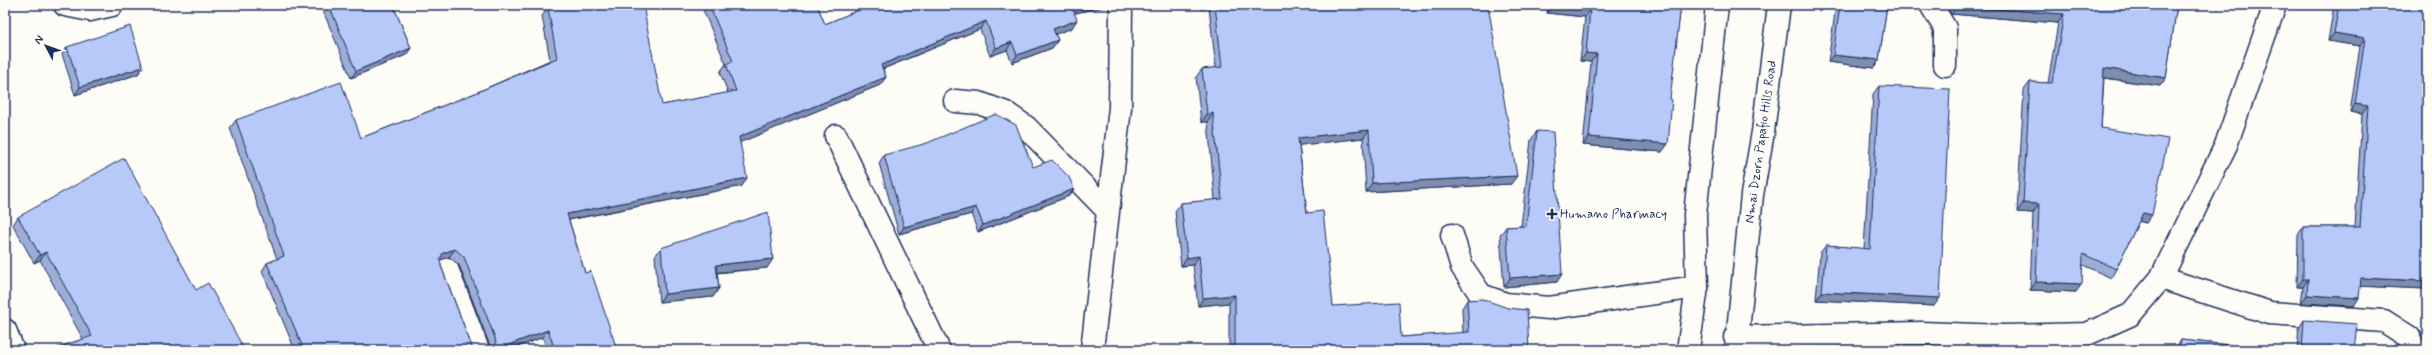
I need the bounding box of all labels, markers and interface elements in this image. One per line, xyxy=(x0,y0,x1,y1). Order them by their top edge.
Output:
north arrow xyxy=(26,26,66,66)
text: N xyxy=(32,33,47,47)
street label: Nmai Dzorn Papafio Hills Road xyxy=(1741,59,1781,225)
place label: Humano Pharmacy xyxy=(1560,206,1667,223)
marker: Humano Pharmacy xyxy=(1547,209,1557,219)

